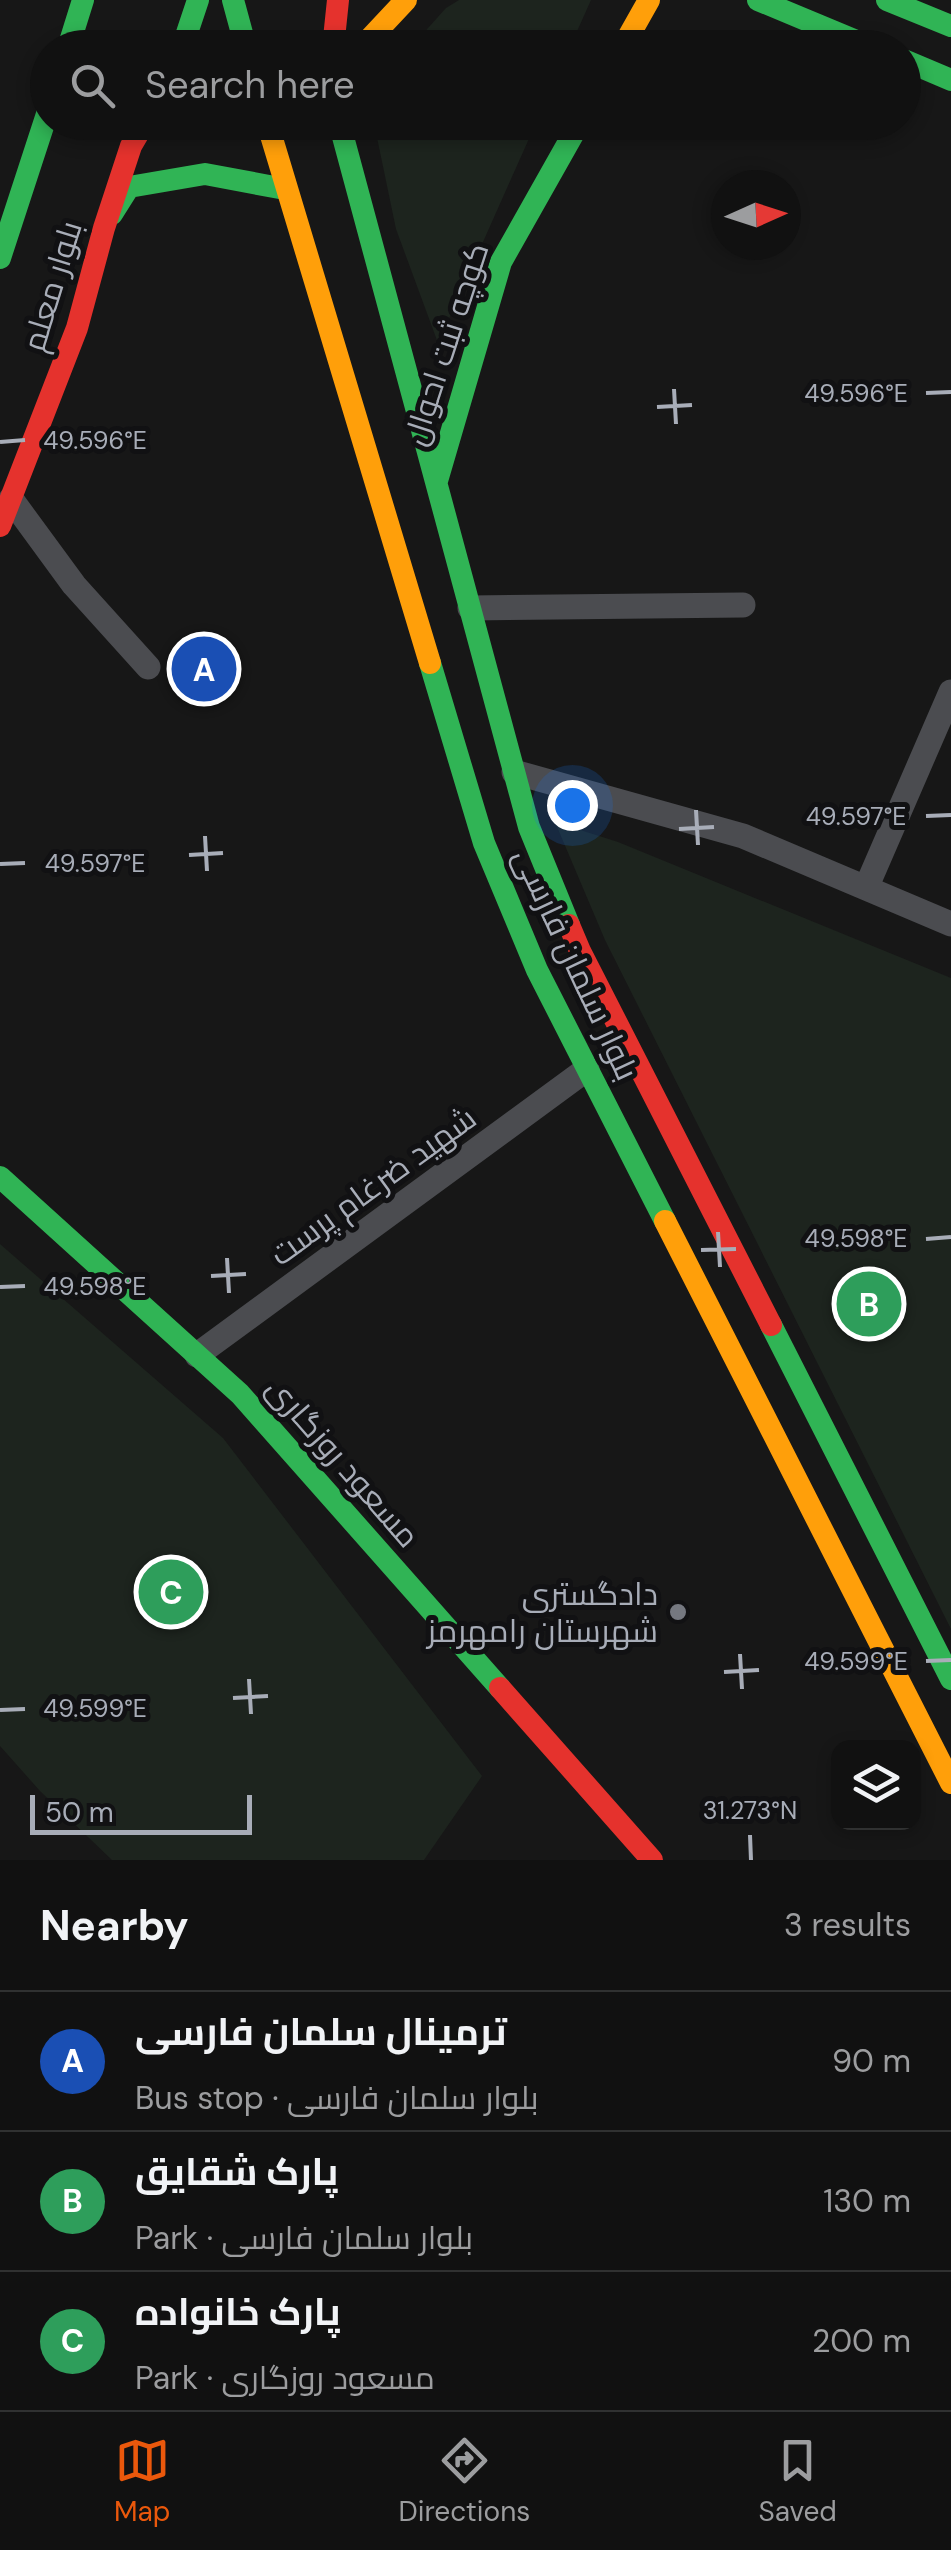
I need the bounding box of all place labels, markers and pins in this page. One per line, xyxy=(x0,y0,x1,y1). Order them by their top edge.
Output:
pin: A xyxy=(172,632,236,706)
pin: B xyxy=(836,1266,902,1342)
pin: C xyxy=(138,1554,204,1630)
place label: دادگستری شهرستان رامهرمز xyxy=(425,1573,658,1652)
marker: دادگستری شهرستان رامهرمز xyxy=(667,1601,689,1623)

